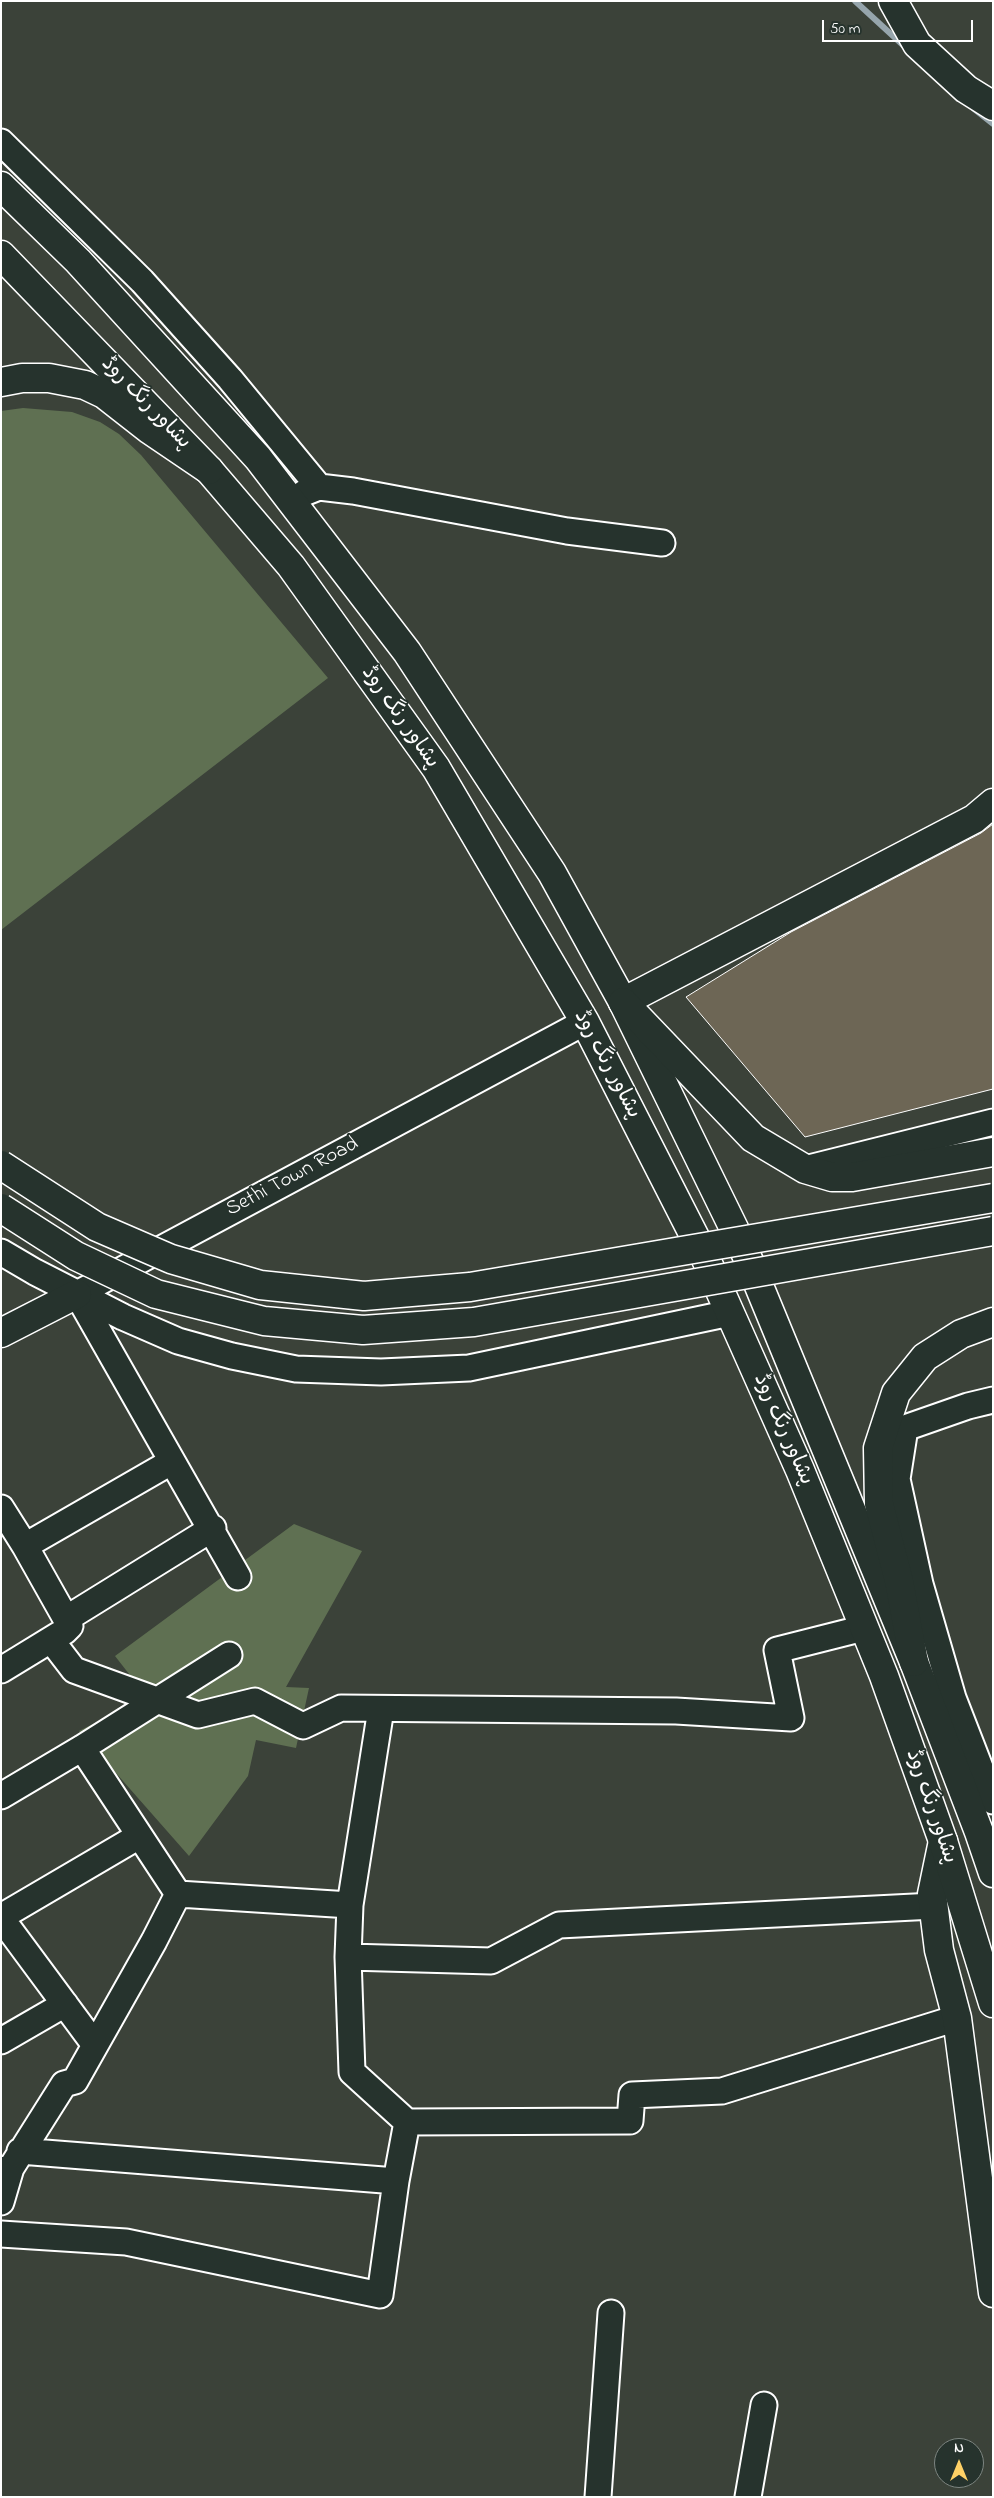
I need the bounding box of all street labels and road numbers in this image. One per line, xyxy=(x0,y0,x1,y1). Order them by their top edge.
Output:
street label: پشاور رنگ روڈ xyxy=(95,352,195,456)
street label: پشاور رنگ روڈ xyxy=(355,662,443,774)
street label: پشاور رنگ روڈ xyxy=(567,1007,645,1123)
street label: Sethi Town Road xyxy=(223,1133,363,1223)
street label: پشاور رنگ روڈ xyxy=(746,1371,818,1489)
street label: پشاور رنگ روڈ xyxy=(899,1747,961,1867)

